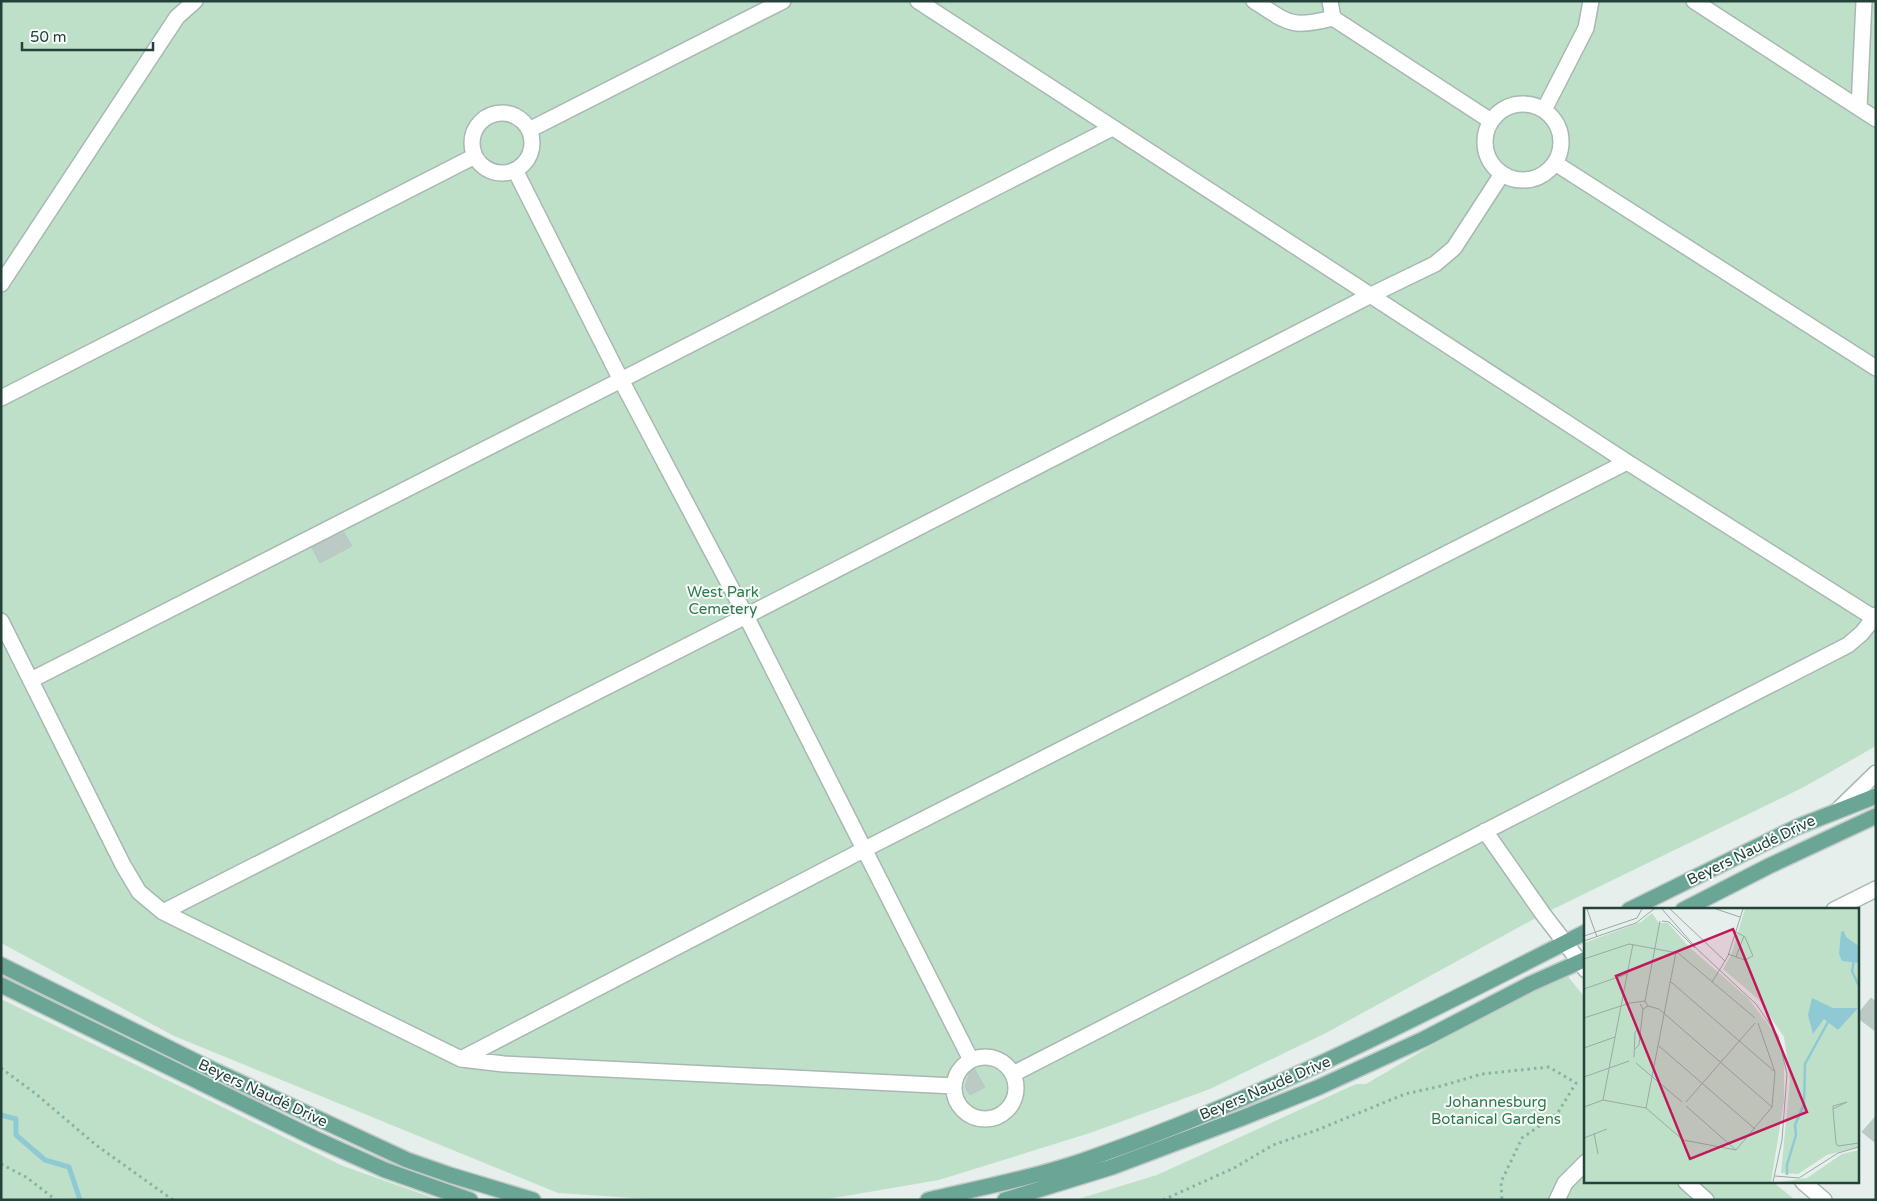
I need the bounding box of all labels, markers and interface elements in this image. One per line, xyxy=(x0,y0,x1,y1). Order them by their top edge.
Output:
scale bar xyxy=(22,20,154,52)
text: 50 m xyxy=(30,28,67,46)
park label: West Park Cemetery xyxy=(687,583,759,618)
street label: Beyers Naudé Drive xyxy=(1684,811,1818,889)
inset map xyxy=(1584,908,1860,1184)
street label: Beyers Naudé Drive xyxy=(1197,1052,1333,1124)
street label: Beyers Naudé Drive xyxy=(196,1055,330,1131)
park label: Johannesburg Botanical Gardens xyxy=(1431,1093,1561,1128)

